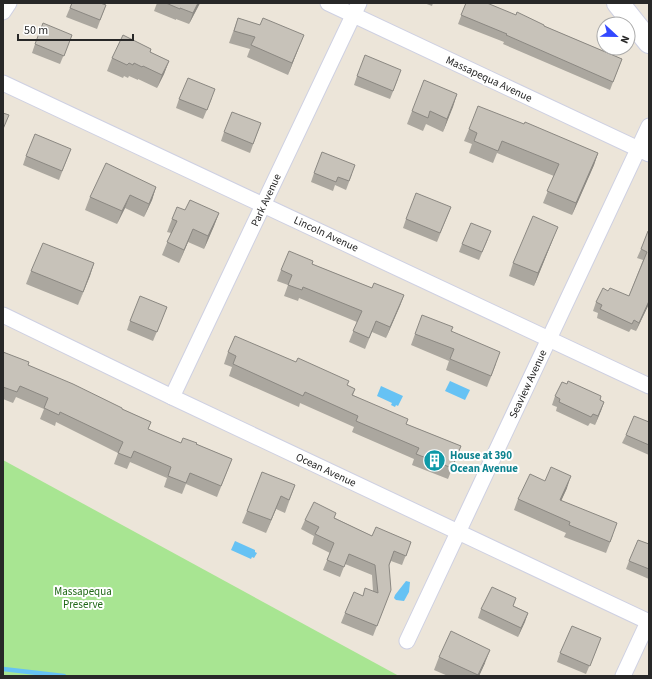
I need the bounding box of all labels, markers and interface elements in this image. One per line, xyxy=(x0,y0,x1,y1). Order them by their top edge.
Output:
scale bar xyxy=(18,16,133,42)
north arrow xyxy=(596,16,636,56)
text: 50 m xyxy=(24,22,48,39)
text: N xyxy=(616,33,633,46)
street label: Massapequa Avenue xyxy=(443,52,535,106)
street label: Park Avenue xyxy=(247,171,285,229)
street label: Lincoln Avenue xyxy=(291,212,361,256)
street label: Seaview Avenue xyxy=(506,347,551,421)
building icon: House at 390 Ocean Avenue xyxy=(422,448,448,474)
place label: House at 390 Ocean Avenue xyxy=(450,448,518,476)
street label: Ocean Avenue xyxy=(293,449,359,491)
park label: Massapequa Preserve xyxy=(54,584,112,612)

